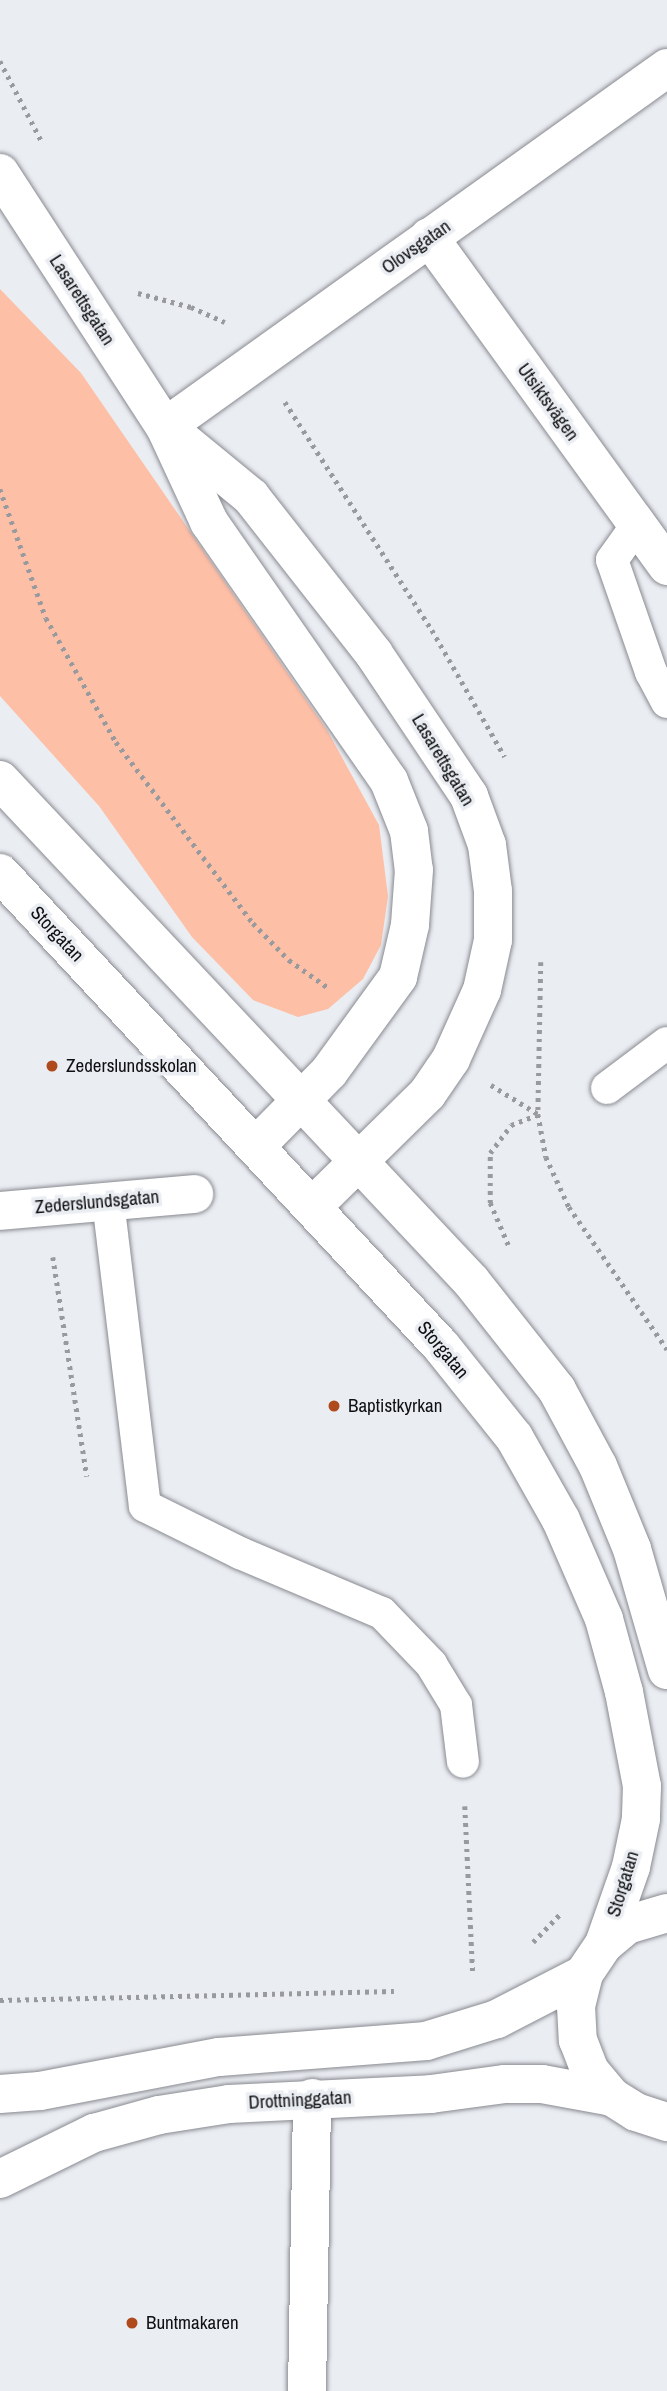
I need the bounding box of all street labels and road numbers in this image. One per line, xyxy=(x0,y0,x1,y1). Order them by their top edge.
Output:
street label: Olovsgatan xyxy=(377,215,455,279)
street label: Lasarettsgatan xyxy=(44,251,120,349)
street label: Utsiktsvägen xyxy=(512,359,584,445)
street label: Lasarettsgatan xyxy=(407,710,479,810)
street label: Storgatan xyxy=(26,902,88,966)
street label: Zederslundsgatan xyxy=(34,1185,160,1219)
street label: Storgatan xyxy=(413,1317,473,1383)
street label: Storgatan xyxy=(602,1848,644,1920)
street label: Drottninggatan xyxy=(248,2086,352,2114)

